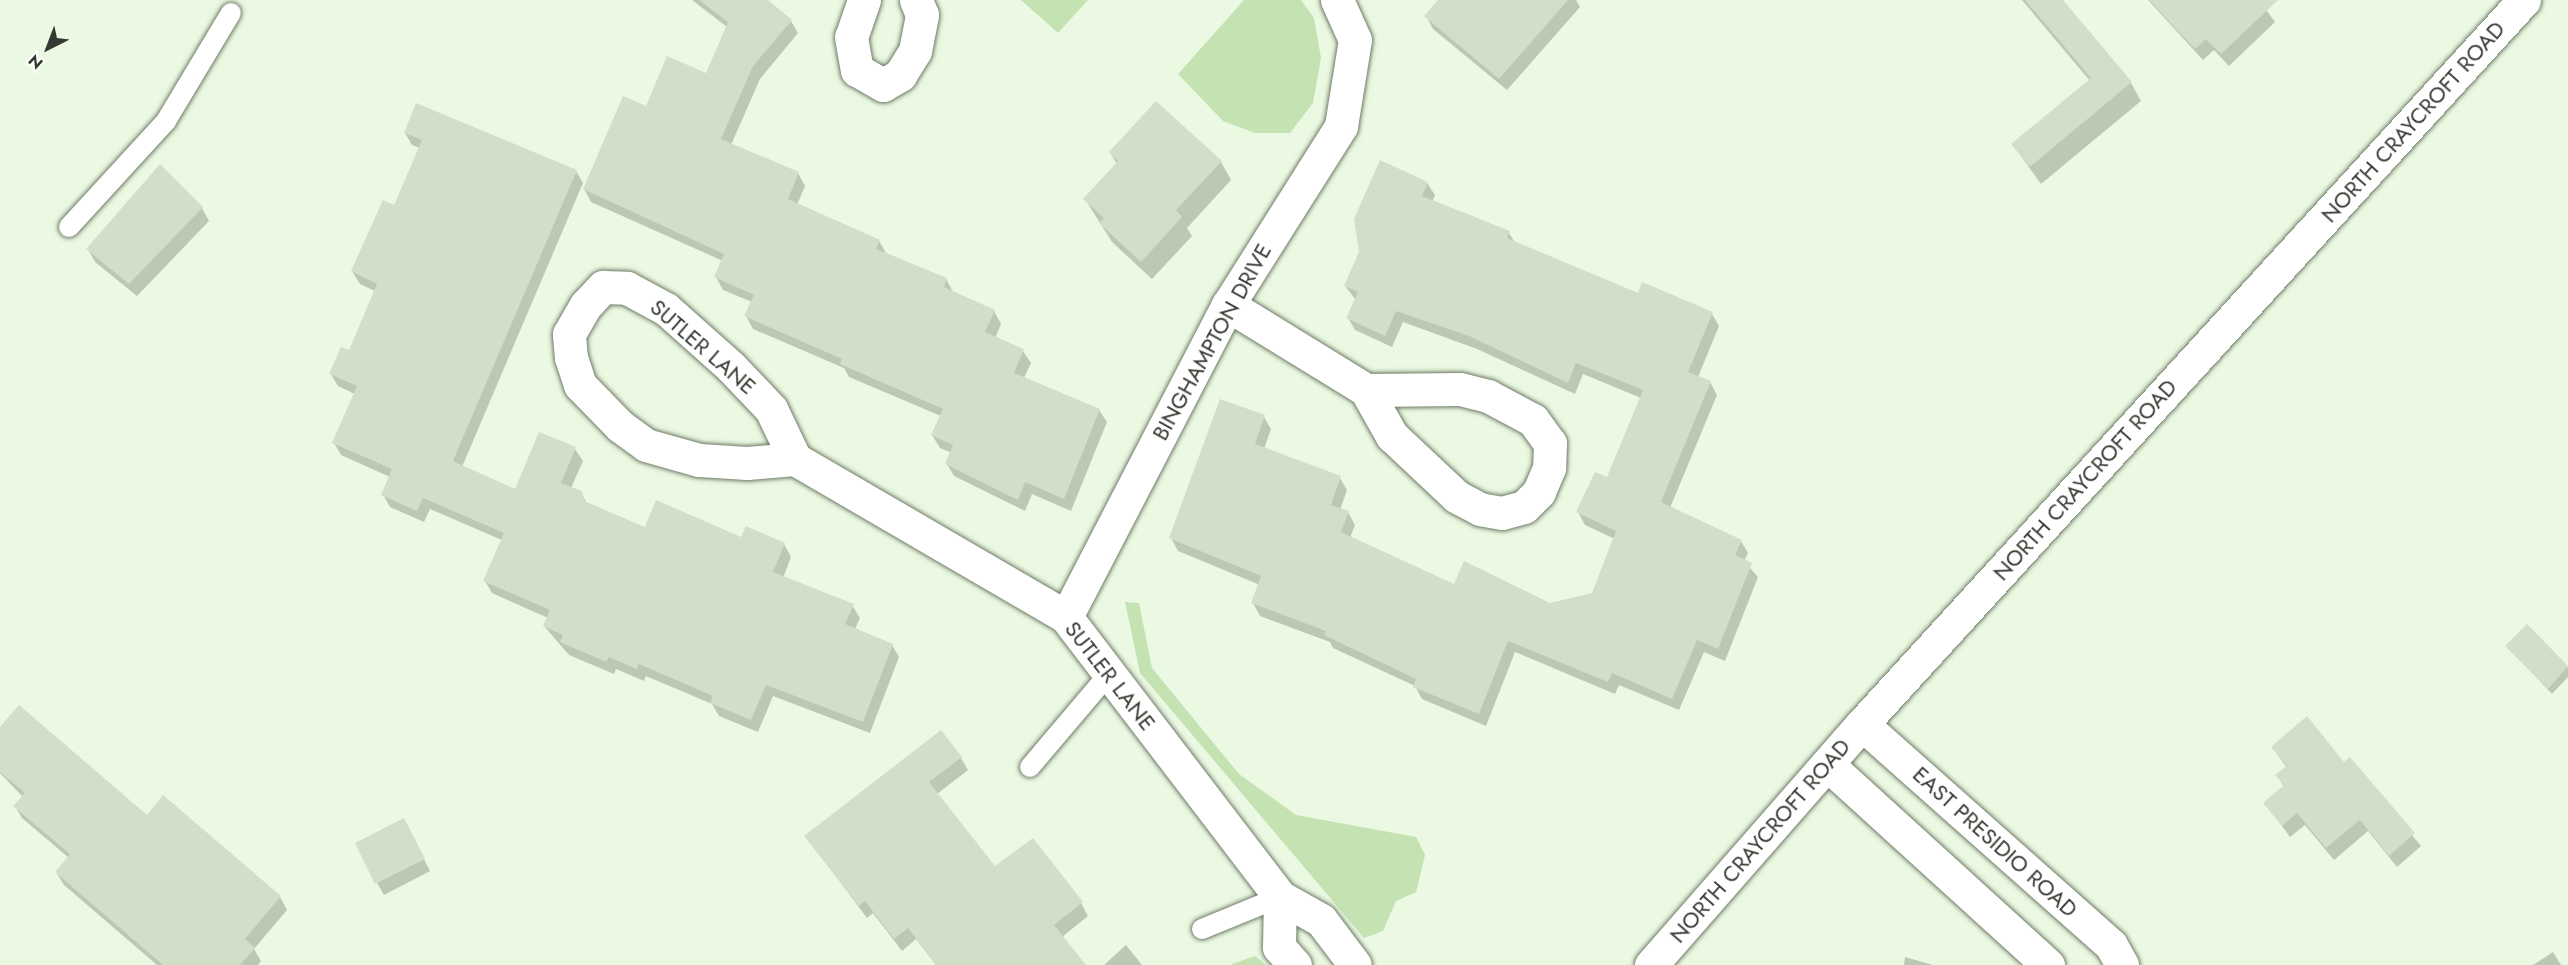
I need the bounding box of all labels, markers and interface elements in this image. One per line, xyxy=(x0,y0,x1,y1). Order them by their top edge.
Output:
street label: NORTH CRAYCROFT ROAD xyxy=(2316,16,2510,228)
north arrow xyxy=(18,18,78,78)
text: N xyxy=(23,49,48,75)
street label: BINGHAMPTON DRIVE xyxy=(1147,239,1277,445)
street label: SUTLER LANE xyxy=(645,294,761,400)
street label: NORTH CRAYCROFT ROAD xyxy=(1988,374,2182,586)
street label: SUTLER LANE xyxy=(1059,616,1161,736)
street label: NORTH CRAYCROFT ROAD xyxy=(1664,734,1856,948)
street label: EAST PRESIDIO ROAD xyxy=(1907,761,2083,923)

